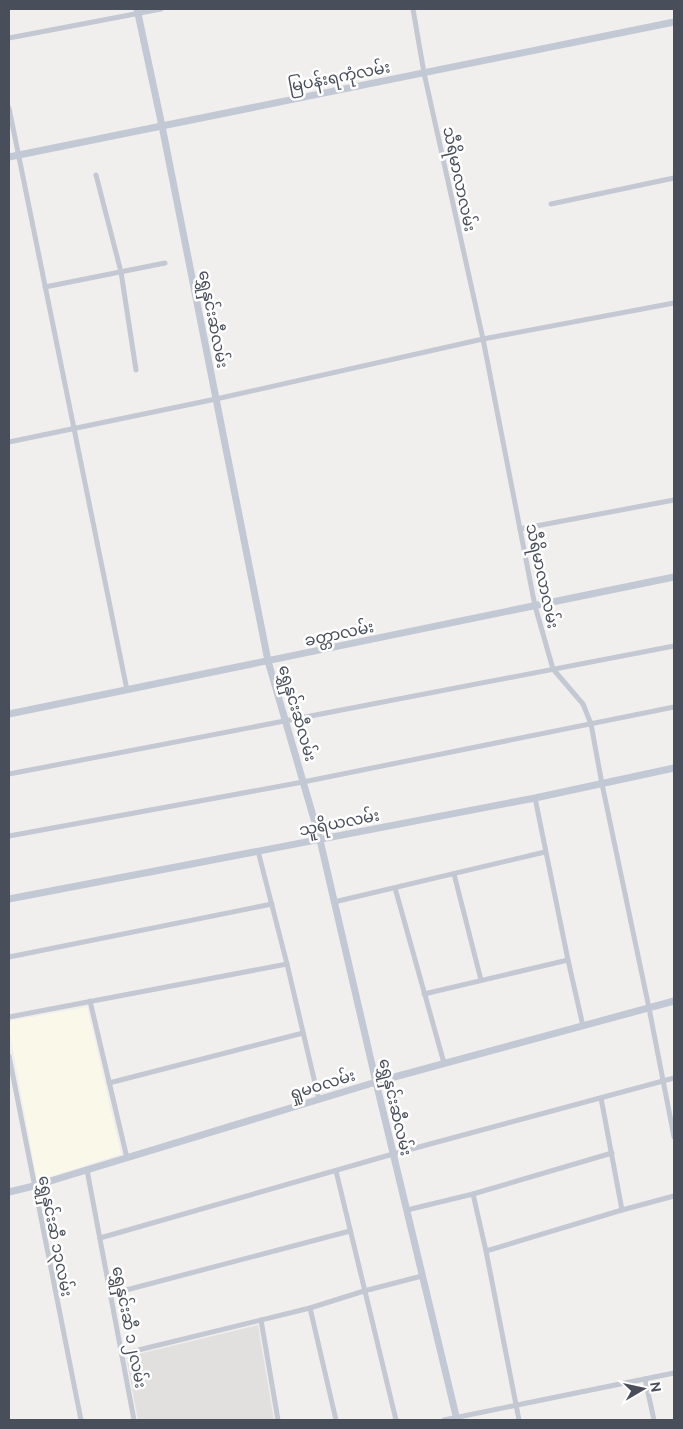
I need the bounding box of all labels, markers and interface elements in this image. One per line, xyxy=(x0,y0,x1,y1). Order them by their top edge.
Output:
street label: မြပန်းရကုံလမ်း xyxy=(286,55,393,101)
street label: သီရိမာလာလမ်း xyxy=(435,124,482,234)
street label: ရွှေနှင်းဆီလမ်း xyxy=(190,268,234,371)
street label: သီရိမာလာလမ်း xyxy=(518,521,565,631)
street label: ခတ္တာလမ်း xyxy=(302,615,376,654)
street label: ရွှေနှင်းဆီလမ်း xyxy=(270,662,322,765)
street label: သူရိယလမ်း xyxy=(297,803,382,844)
street label: ရွှေနှင်းဆီလမ်း xyxy=(370,1056,418,1159)
street label: ရှုမဝလမ်း xyxy=(286,1064,359,1107)
street label: ရွှေနှင်းဆီ ၁၃လမ်း xyxy=(30,1174,79,1299)
street label: ရွှေနှင်းဆီ ၁၂လမ်း xyxy=(103,1264,153,1391)
north arrow xyxy=(618,1364,668,1414)
text: N xyxy=(647,1381,665,1393)

